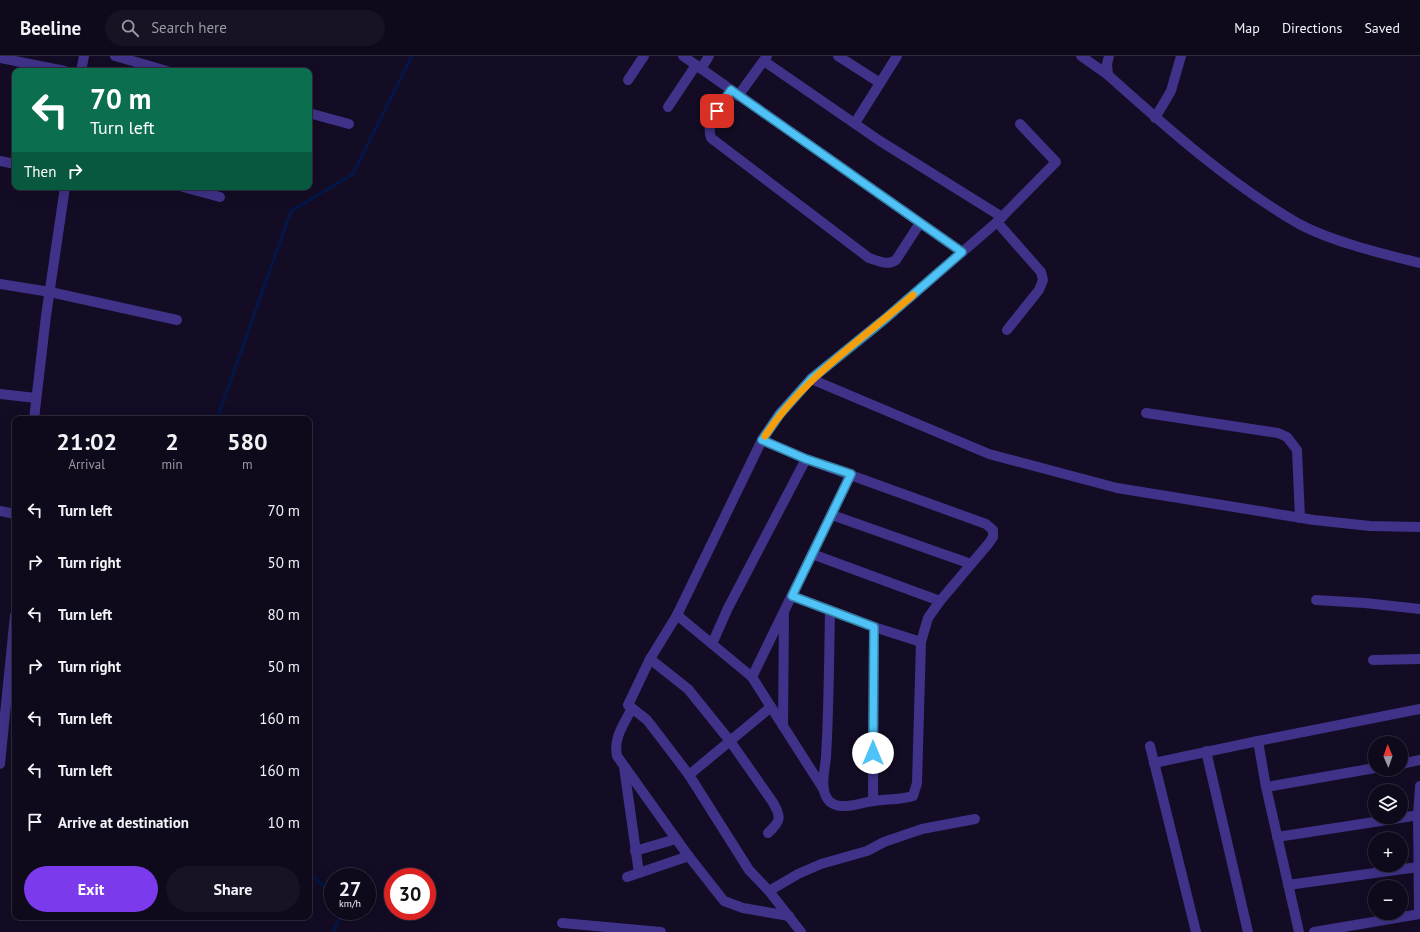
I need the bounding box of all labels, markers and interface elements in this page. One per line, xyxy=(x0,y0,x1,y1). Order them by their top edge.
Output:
search box xyxy=(105,10,385,46)
text: Beeline xyxy=(20,16,81,40)
icon: search xyxy=(119,17,141,39)
text: Search here xyxy=(151,18,227,37)
text: Map xyxy=(1234,19,1260,37)
text: Directions xyxy=(1282,19,1342,37)
text: Saved xyxy=(1364,19,1400,37)
text: 70 m xyxy=(90,80,151,117)
icon: left xyxy=(24,84,76,136)
pin xyxy=(700,94,734,128)
icon: arrive xyxy=(706,100,728,122)
text: Turn left xyxy=(90,116,155,139)
icon: right xyxy=(64,160,86,182)
text: Then xyxy=(24,162,56,181)
text: 21:02 xyxy=(56,426,117,457)
text: 2 xyxy=(165,426,179,457)
text: 580 xyxy=(227,426,268,457)
text: Arrival xyxy=(69,456,105,473)
text: min xyxy=(161,456,183,473)
text: m xyxy=(242,456,253,473)
icon: left xyxy=(24,499,46,521)
text: Turn left xyxy=(58,501,112,520)
text: 70 m xyxy=(267,501,300,520)
icon: right xyxy=(24,551,46,573)
text: Turn right xyxy=(58,553,121,572)
text: 50 m xyxy=(267,553,300,572)
icon: left xyxy=(24,603,46,625)
text: Turn left xyxy=(58,605,112,624)
text: 80 m xyxy=(267,605,300,624)
icon: right xyxy=(24,655,46,677)
text: Turn right xyxy=(58,657,121,676)
text: 50 m xyxy=(267,657,300,676)
icon: left xyxy=(24,707,46,729)
text: Turn left xyxy=(58,709,112,728)
text: 160 m xyxy=(259,709,300,728)
position arrow xyxy=(852,732,894,774)
north arrow xyxy=(1368,736,1408,776)
map controls xyxy=(1368,736,1408,920)
icon: left xyxy=(24,759,46,781)
text: Turn left xyxy=(58,761,112,780)
text: 160 m xyxy=(259,761,300,780)
button: layers xyxy=(1368,784,1408,824)
icon: arrive xyxy=(24,811,46,833)
text: Arrive at destination xyxy=(58,813,189,832)
text: 10 m xyxy=(267,813,300,832)
button: + xyxy=(1368,832,1408,872)
button: Exit xyxy=(24,866,158,912)
button: Share xyxy=(166,866,300,912)
speed limit sign: 30 xyxy=(384,868,436,920)
text: 27 xyxy=(339,876,361,902)
button: − xyxy=(1368,880,1408,920)
text: km/h xyxy=(339,897,361,910)

